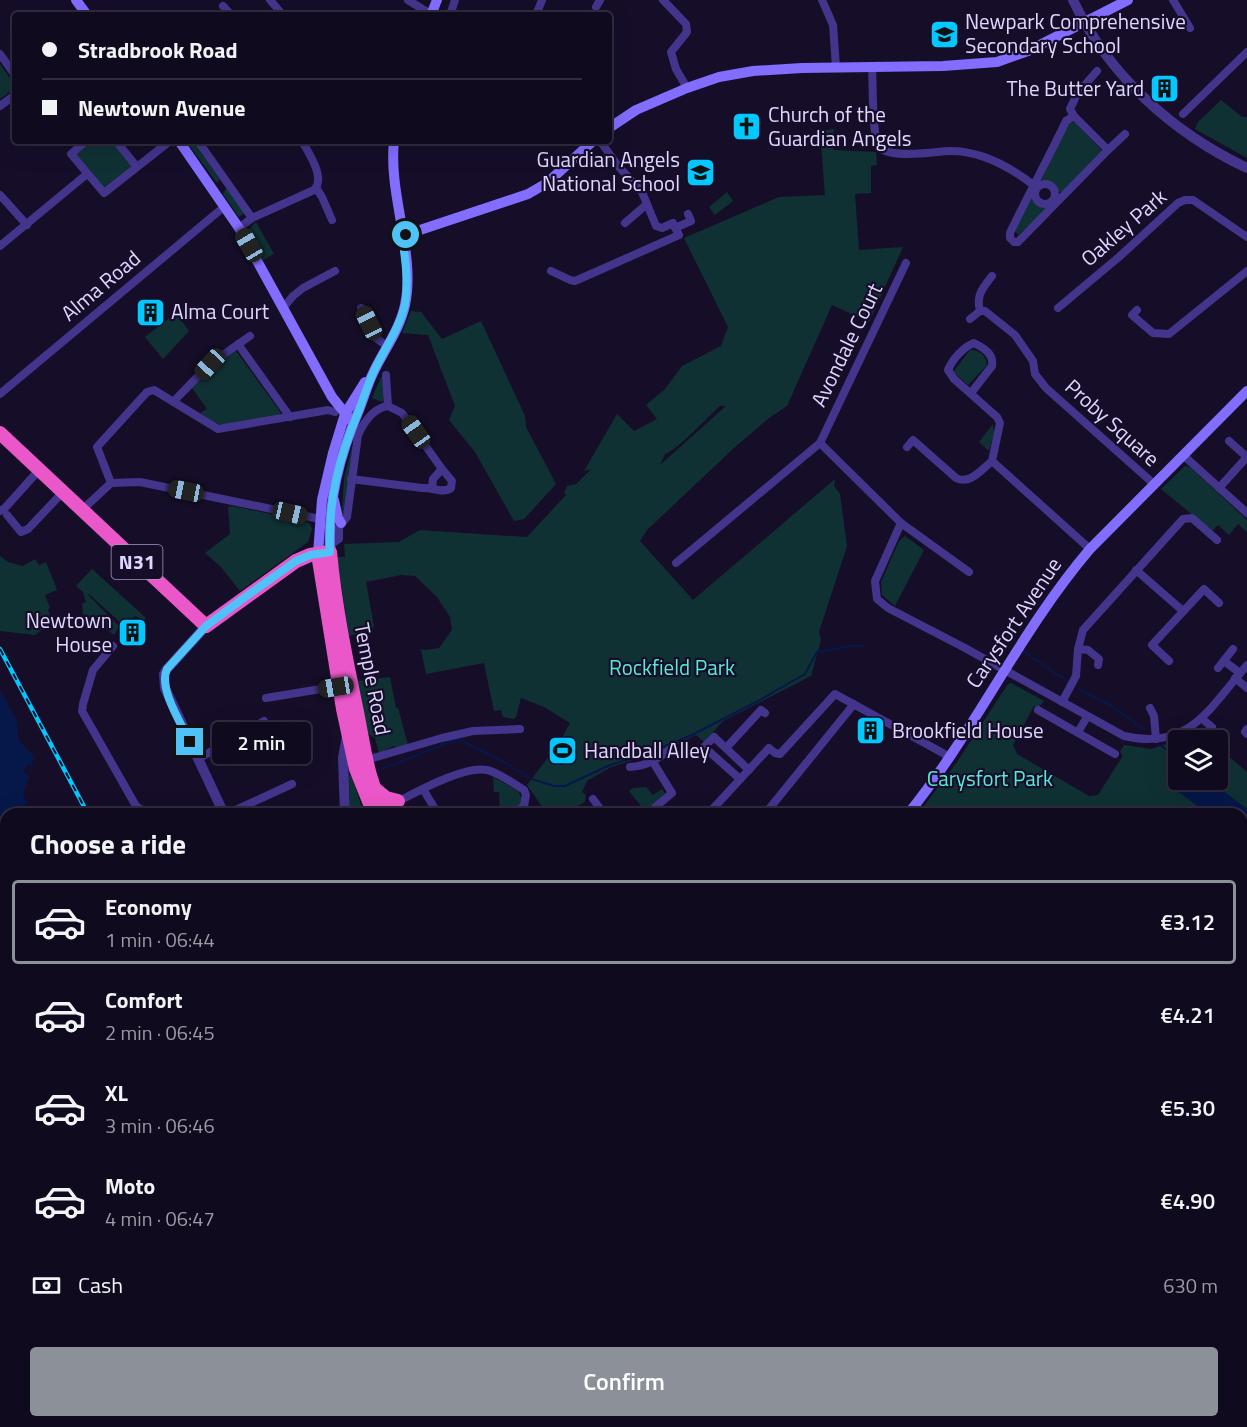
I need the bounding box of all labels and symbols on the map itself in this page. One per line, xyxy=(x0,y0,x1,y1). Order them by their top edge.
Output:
place label: Newpark Comprehensive Secondary School xyxy=(965,5,1186,61)
school or university icon: Newpark Comprehensive Secondary School xyxy=(928,18,960,50)
place label: The Butter Yard xyxy=(1007,72,1144,104)
building icon: The Butter Yard xyxy=(1149,73,1181,105)
place label: Church of the Guardian Angels xyxy=(768,98,912,154)
church icon: Church of the Guardian Angels xyxy=(731,111,763,143)
place label: Guardian Angels National School xyxy=(536,143,680,199)
school or university icon: Guardian Angels National School xyxy=(685,156,717,188)
street label: Oakley Park xyxy=(1073,181,1173,274)
route start xyxy=(392,221,419,248)
car xyxy=(232,225,266,265)
street label: Alma Road xyxy=(53,242,147,328)
street label: Avondale Court xyxy=(802,277,890,412)
place label: Alma Court xyxy=(171,295,270,327)
building icon: Alma Court xyxy=(134,296,166,328)
car xyxy=(353,303,385,343)
car xyxy=(191,345,229,383)
street label: Proby Square xyxy=(1058,371,1167,474)
car xyxy=(398,412,434,452)
car xyxy=(167,479,205,503)
car xyxy=(270,500,310,526)
road number: N31 xyxy=(112,545,162,579)
street label: Carysfort Avenue xyxy=(957,551,1069,694)
place label: Newtown House xyxy=(26,604,112,660)
building icon: Newtown House xyxy=(117,617,149,649)
street label: Temple Road xyxy=(346,620,400,738)
park label: Rockfield Park xyxy=(609,651,735,683)
car xyxy=(317,675,355,699)
place label: Brookfield House xyxy=(892,714,1044,746)
building icon: Brookfield House xyxy=(855,715,887,747)
callout: 2 min xyxy=(211,721,310,763)
route end xyxy=(176,728,203,755)
place label: Handball Alley xyxy=(584,734,710,766)
sports icon: Handball Alley xyxy=(547,735,579,767)
park label: Carysfort Park xyxy=(927,762,1053,794)

